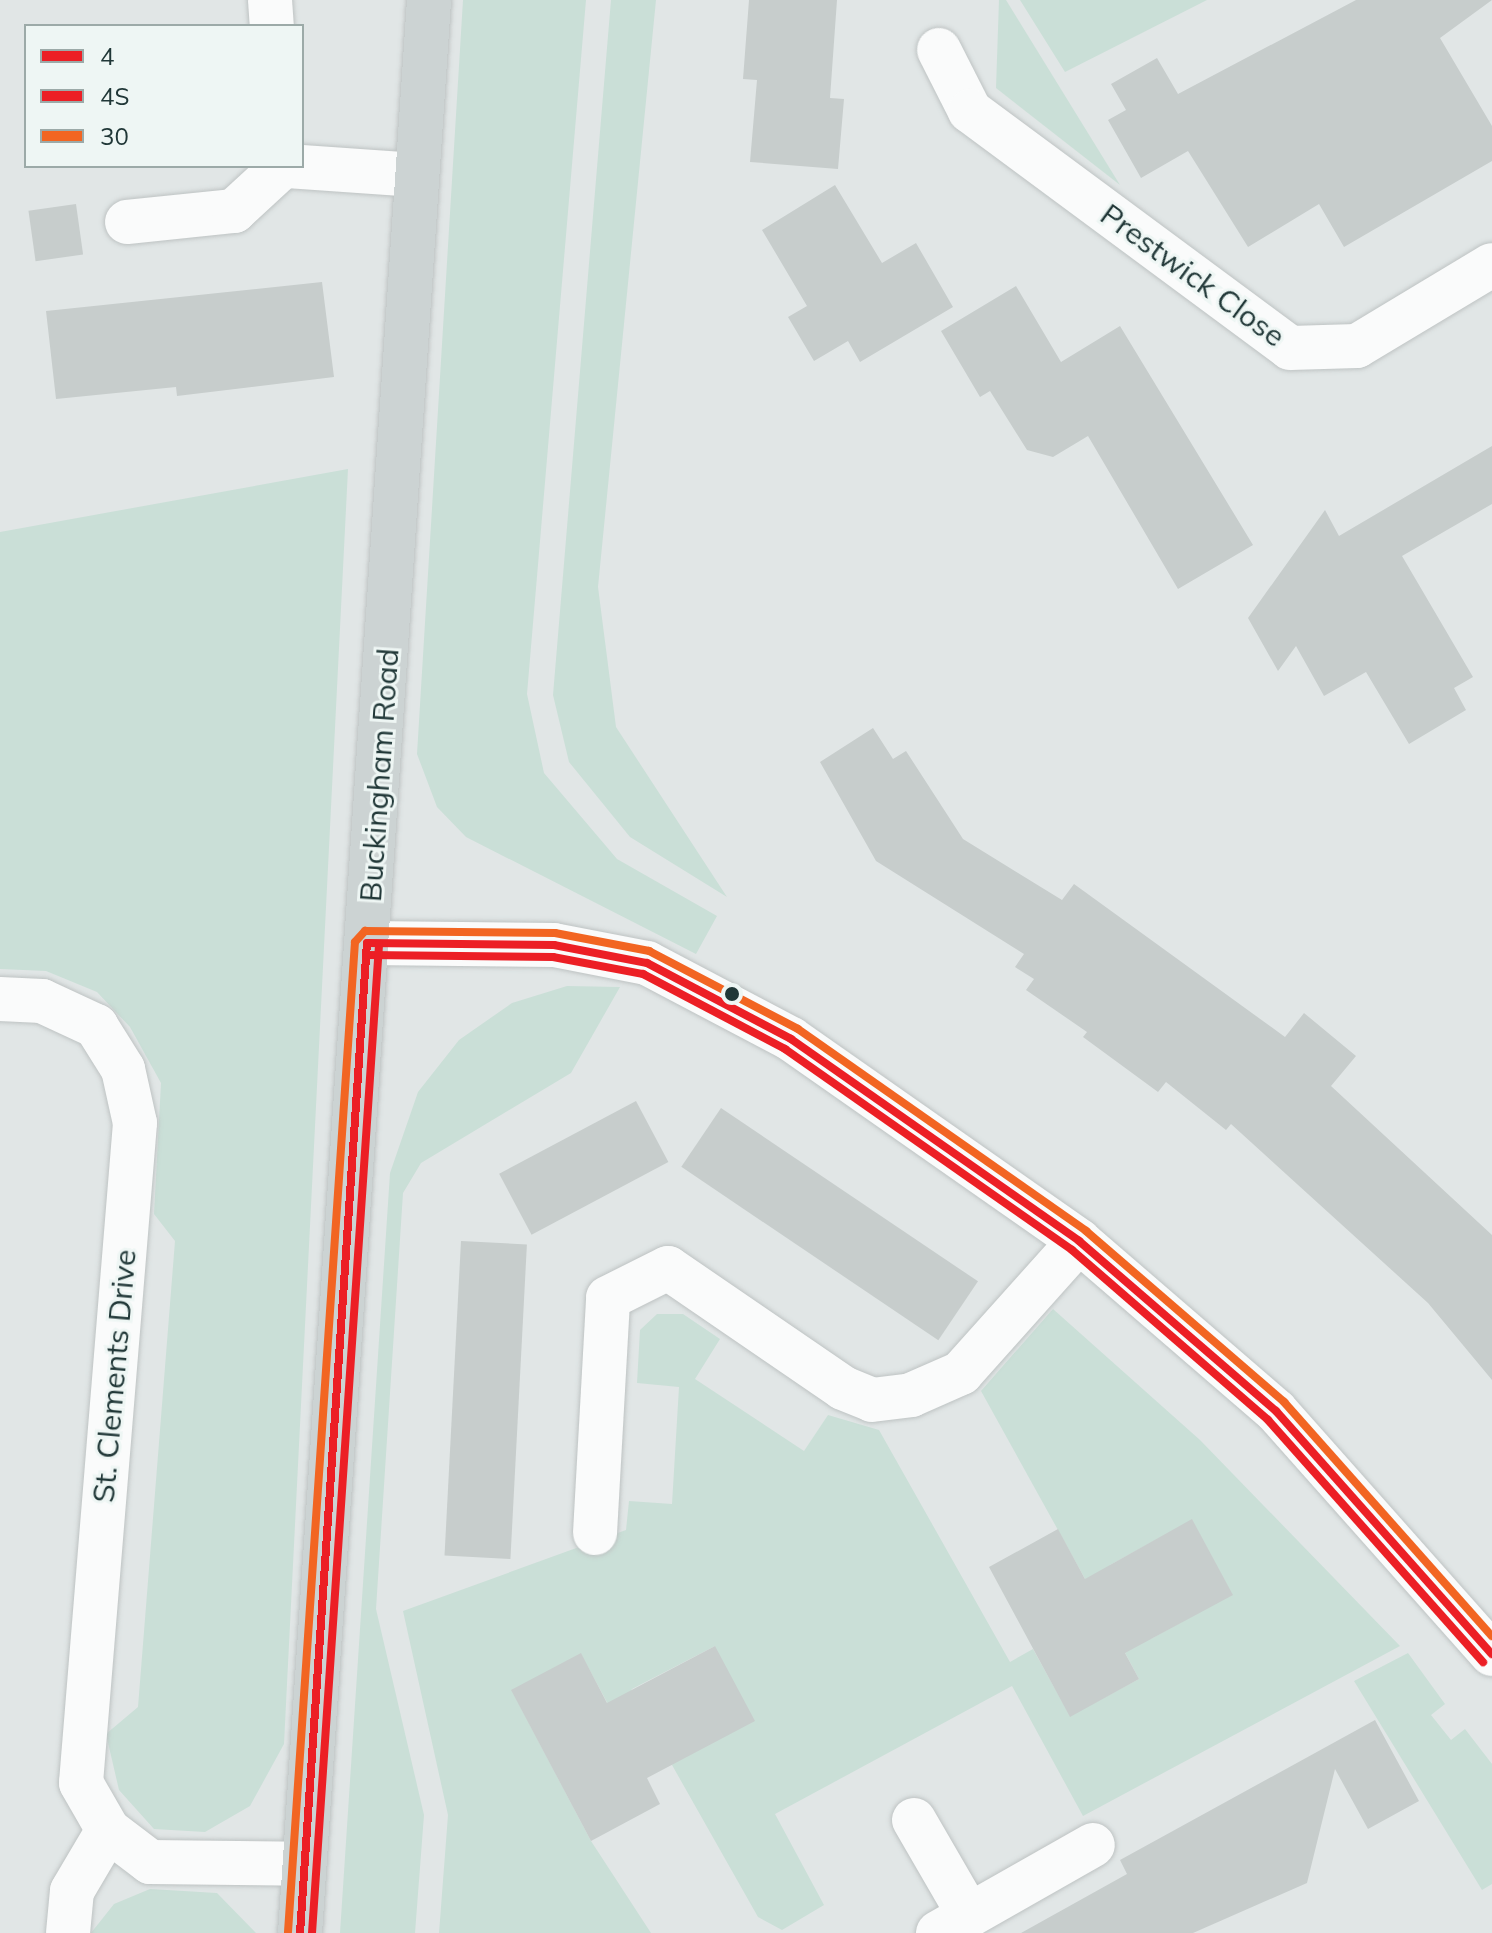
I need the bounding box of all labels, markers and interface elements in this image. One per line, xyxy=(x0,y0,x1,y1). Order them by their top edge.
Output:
legend xyxy=(24,24,304,168)
text: 4 xyxy=(100,41,114,71)
text: 4S xyxy=(100,81,129,111)
text: 30 xyxy=(100,121,129,151)
street label: Prestwick Close xyxy=(1094,196,1292,354)
street label: Buckingham Road xyxy=(352,647,406,903)
unlabelled marker xyxy=(724,986,740,1002)
street label: St. Clements Drive xyxy=(85,1248,143,1504)

